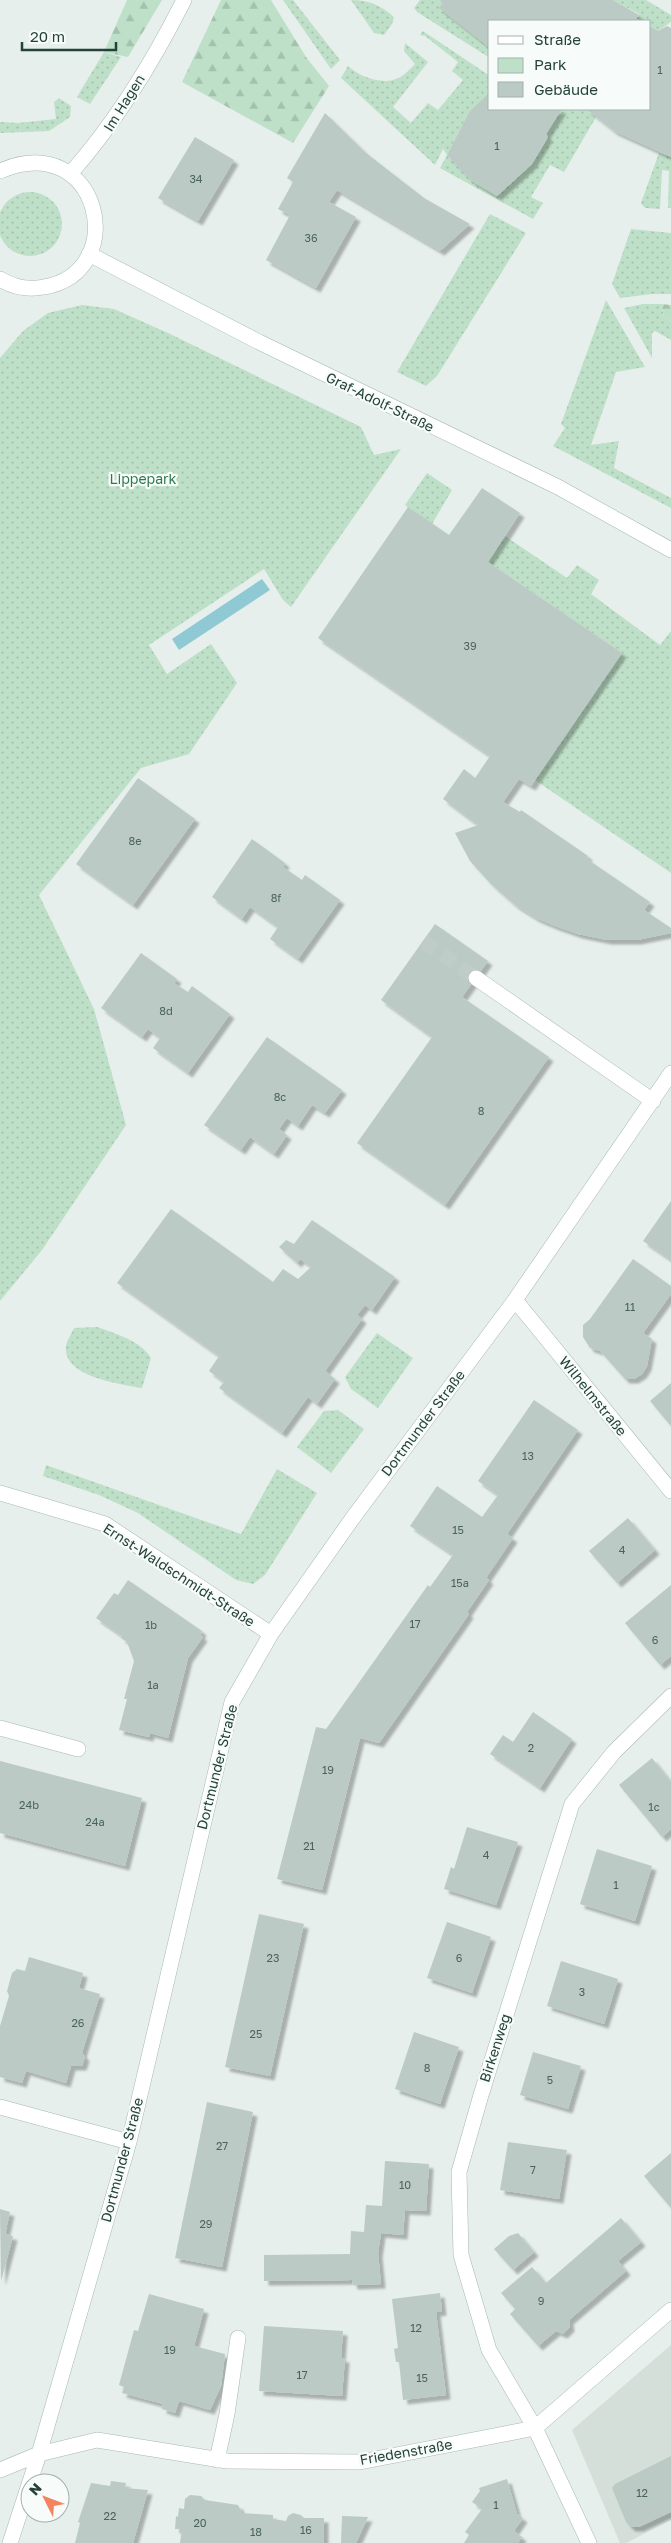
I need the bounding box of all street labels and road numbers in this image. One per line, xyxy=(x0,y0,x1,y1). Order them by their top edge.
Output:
street label: Im Hagen xyxy=(99,71,148,134)
street label: Graf-Adolf-Straße xyxy=(324,368,437,435)
street label: Wilhelmstraße xyxy=(556,1352,631,1439)
street label: Dortmunder Straße xyxy=(377,1366,468,1479)
street label: Ernst-Waldschmidt-Straße xyxy=(100,1519,258,1630)
street label: Dortmunder Straße xyxy=(193,1703,240,1831)
street label: Birkenweg xyxy=(476,2012,514,2084)
street label: Dortmunder Straße xyxy=(97,2096,146,2224)
street label: Friedenstraße xyxy=(358,2435,453,2468)

